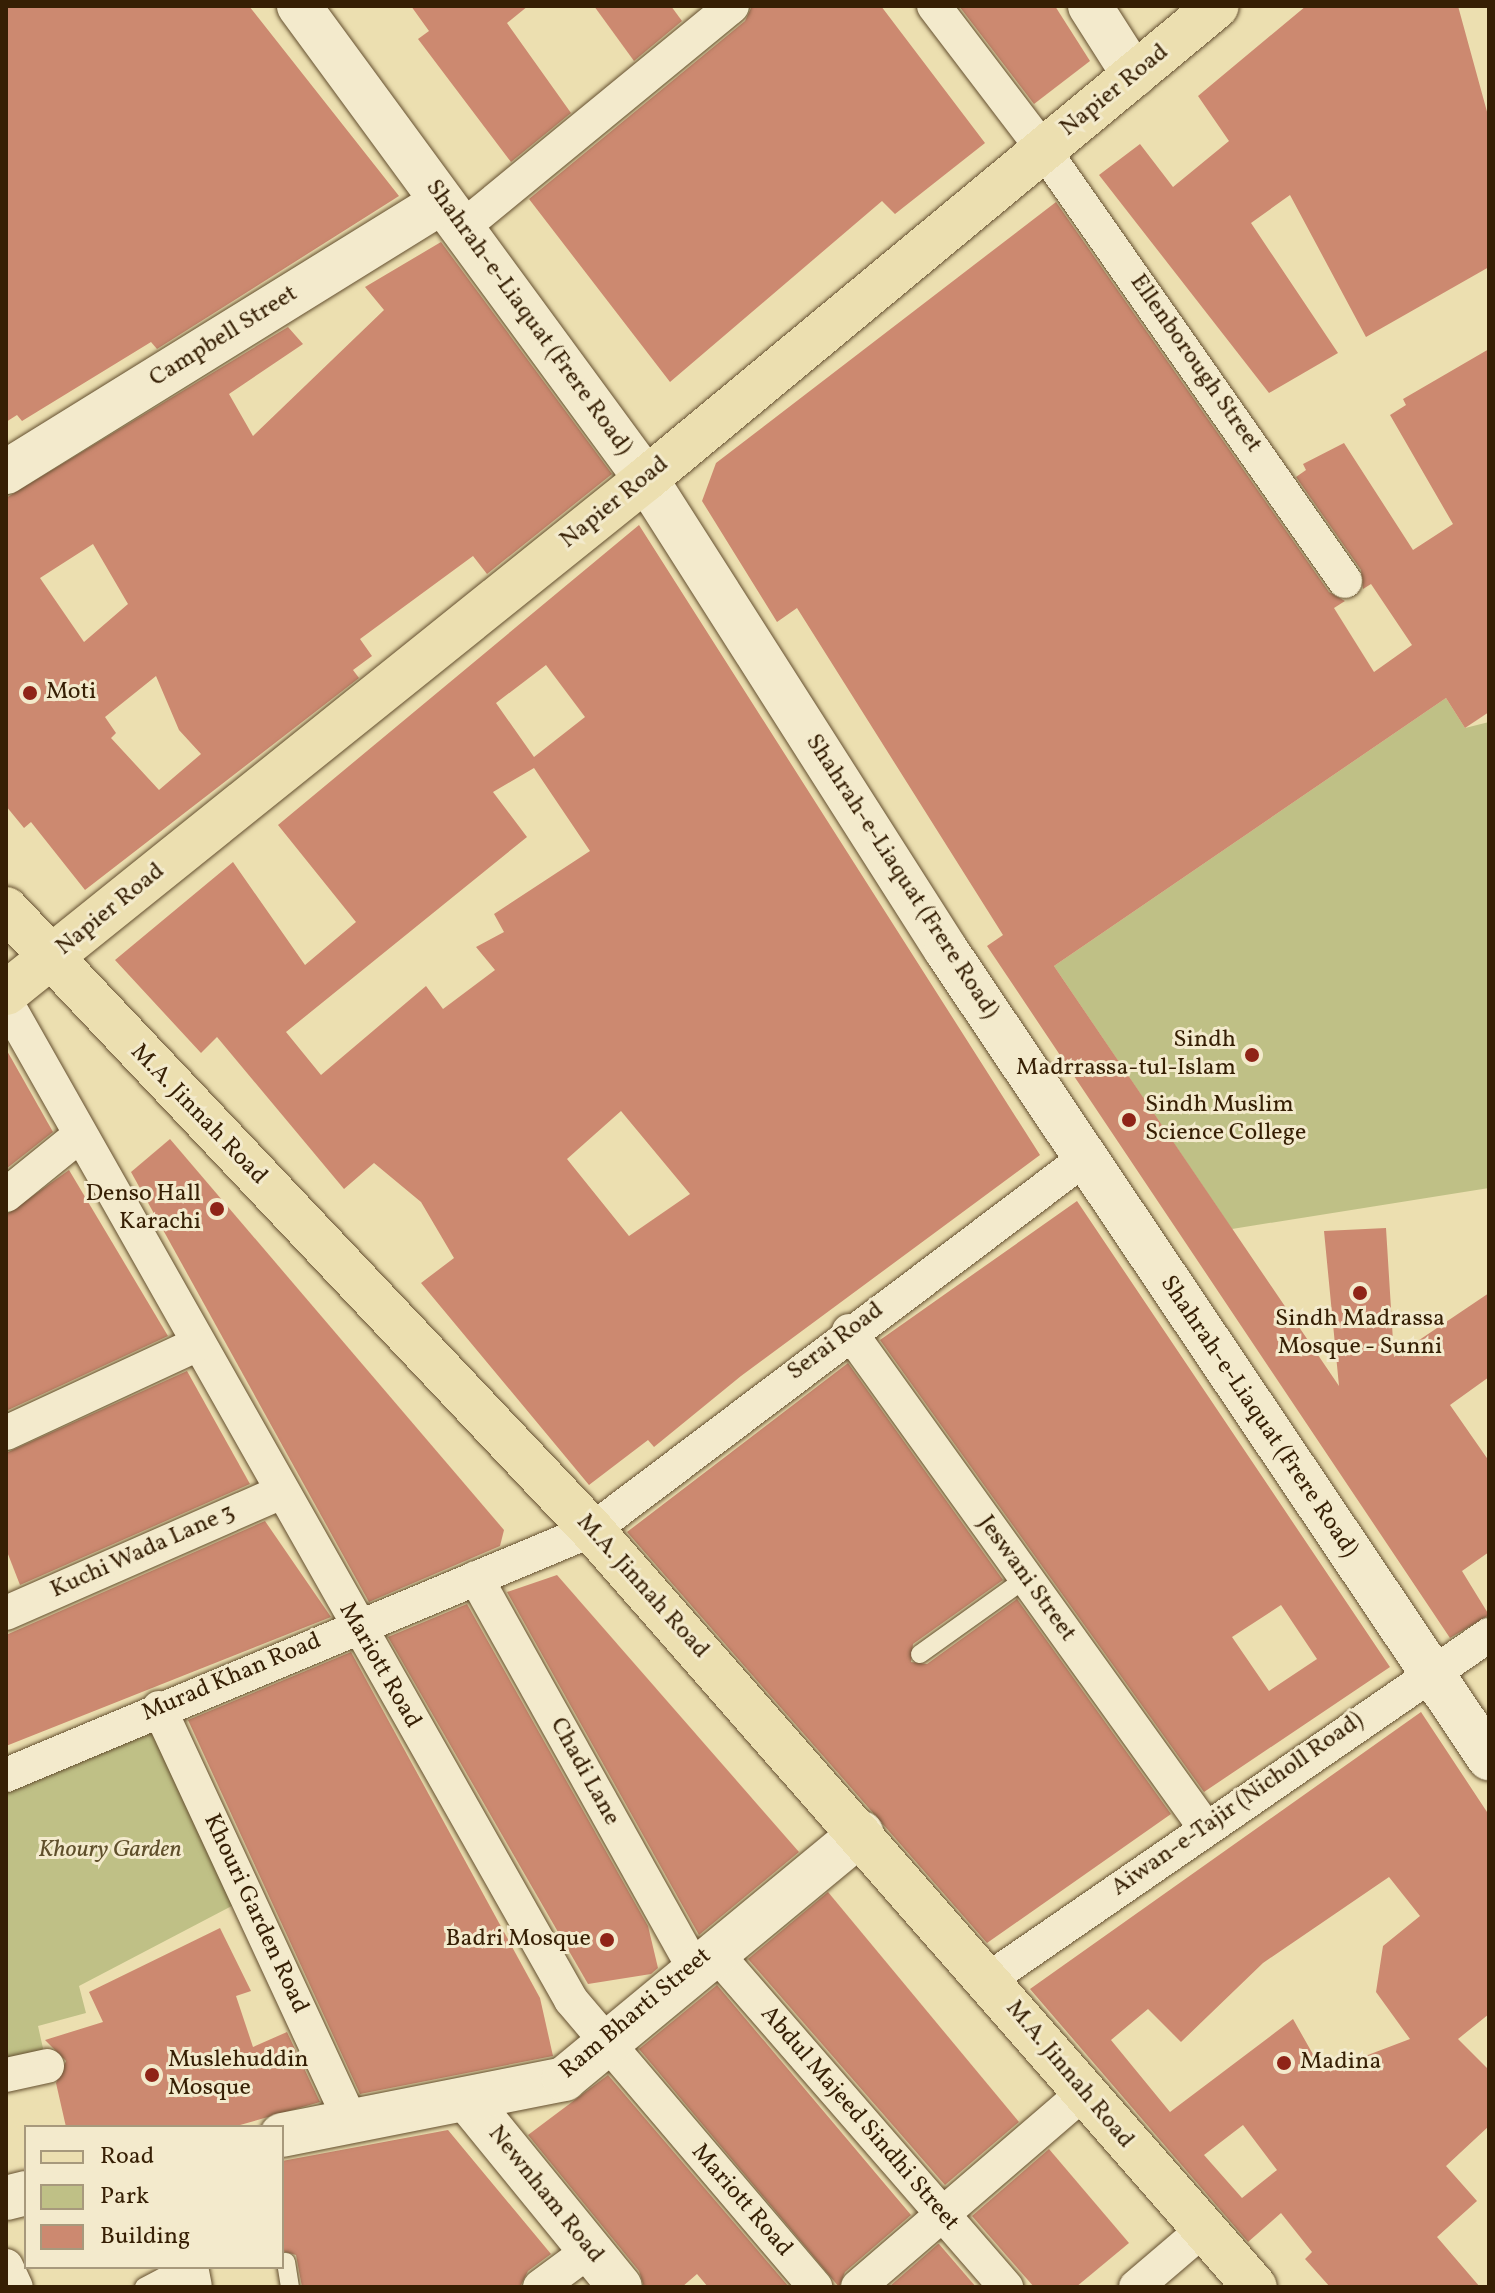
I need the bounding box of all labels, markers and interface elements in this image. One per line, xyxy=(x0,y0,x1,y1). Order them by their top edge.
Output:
street label: Napier Road xyxy=(1055,39,1175,143)
street label: Shahrah-e-Liaquat (Frere Road) xyxy=(418,175,638,461)
street label: Ellenborough Street xyxy=(1123,269,1267,459)
street label: Campbell Street xyxy=(145,280,303,394)
street label: Napier Road xyxy=(555,451,675,555)
place label: Moti xyxy=(46,679,96,707)
marker: Moti xyxy=(21,684,39,702)
street label: Shahrah-e-Liaquat (Frere Road) xyxy=(798,729,1004,1025)
street label: Napier Road xyxy=(51,858,171,962)
place label: Sindh Madrrassa-tul-Islam xyxy=(1016,1027,1236,1083)
street label: M.A. Jinnah Road xyxy=(124,1039,272,1191)
marker: Sindh Madrrassa-tul-Islam xyxy=(1243,1046,1261,1064)
place label: Sindh Muslim Science College xyxy=(1145,1092,1306,1148)
marker: Sindh Muslim Science College xyxy=(1120,1111,1138,1129)
place label: Denso Hall Karachi xyxy=(86,1181,201,1237)
marker: Denso Hall Karachi xyxy=(208,1200,226,1218)
street label: Shahrah-e-Liaquat (Frere Road) xyxy=(1153,1271,1363,1563)
marker: Sindh Madrassa Mosque - Sunni xyxy=(1351,1284,1369,1302)
street label: Serai Road xyxy=(782,1297,890,1387)
place label: Sindh Madrassa Mosque - Sunni xyxy=(1275,1306,1445,1362)
street label: Kuchi Wada Lane 3 xyxy=(46,1498,240,1606)
street label: M.A. Jinnah Road xyxy=(570,1509,714,1665)
street label: Jeswani Street xyxy=(971,1510,1081,1648)
street label: Mariott Road xyxy=(332,1598,426,1734)
street label: Murad Khan Road xyxy=(138,1627,326,1729)
street label: Aiwan-e-Tajir (Nicholl Road) xyxy=(1106,1707,1370,1903)
street label: Chadi Lane xyxy=(543,1713,625,1831)
street label: Khouri Garden Road xyxy=(196,1810,314,2018)
park label: Khoury Garden xyxy=(38,1837,182,1865)
place label: Badri Mosque xyxy=(446,1926,591,1954)
marker: Badri Mosque xyxy=(598,1931,616,1949)
street label: Ram Bharti Street xyxy=(554,1942,718,2086)
street label: M.A. Jinnah Road xyxy=(999,1995,1139,2155)
street label: Abdul Majeed Sindhi Street xyxy=(753,2001,965,2237)
place label: Muslehuddin Mosque xyxy=(168,2047,309,2103)
place label: Madina xyxy=(1300,2049,1381,2077)
marker: Madina xyxy=(1275,2054,1293,2072)
marker: Muslehuddin Mosque xyxy=(143,2066,161,2084)
street label: Newnham Road xyxy=(481,2121,609,2269)
legend xyxy=(24,2125,284,2269)
street label: Mariott Road xyxy=(684,2139,798,2263)
text: Road xyxy=(100,2140,154,2174)
text: Park xyxy=(100,2180,149,2214)
text: Building xyxy=(100,2220,190,2254)

